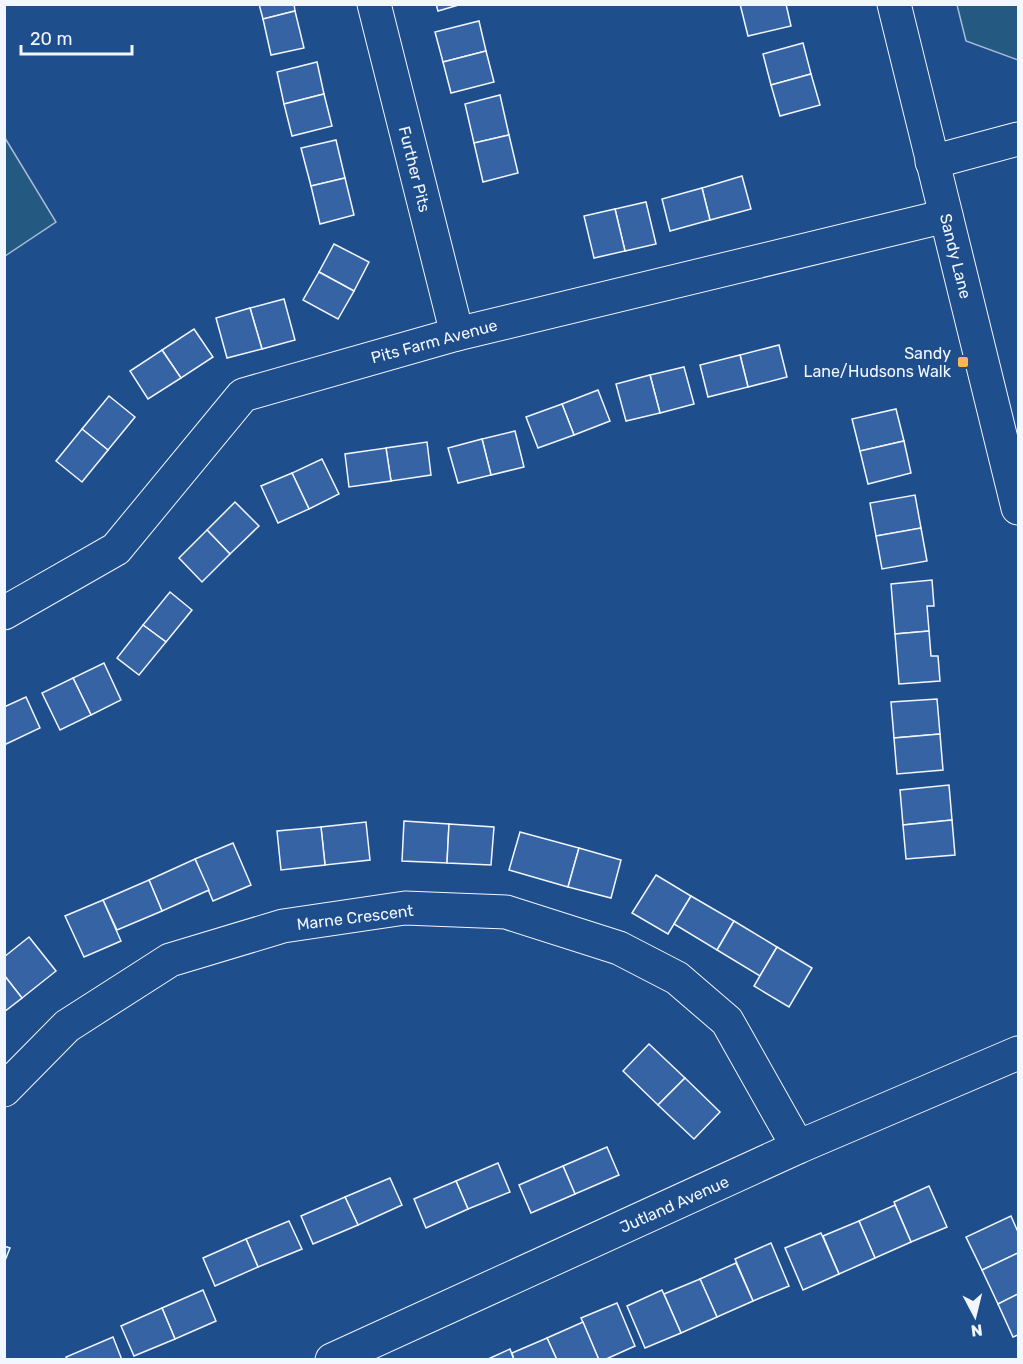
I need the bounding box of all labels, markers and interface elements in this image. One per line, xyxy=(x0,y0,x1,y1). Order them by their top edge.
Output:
scale bar xyxy=(21,18,132,56)
text: 20 m xyxy=(30,28,72,50)
street label: Further Pits xyxy=(395,124,434,214)
street label: Sandy Lane xyxy=(936,212,975,301)
street label: Pits Farm Avenue xyxy=(369,315,499,367)
place label: Sandy Lane/Hudsons Walk xyxy=(803,344,952,381)
marker: Sandy Lane/Hudsons Walk xyxy=(956,355,970,369)
street label: Marne Crescent xyxy=(296,901,415,934)
street label: Jutland Avenue xyxy=(617,1172,732,1237)
north arrow xyxy=(945,1286,1005,1346)
text: N xyxy=(970,1320,984,1341)

